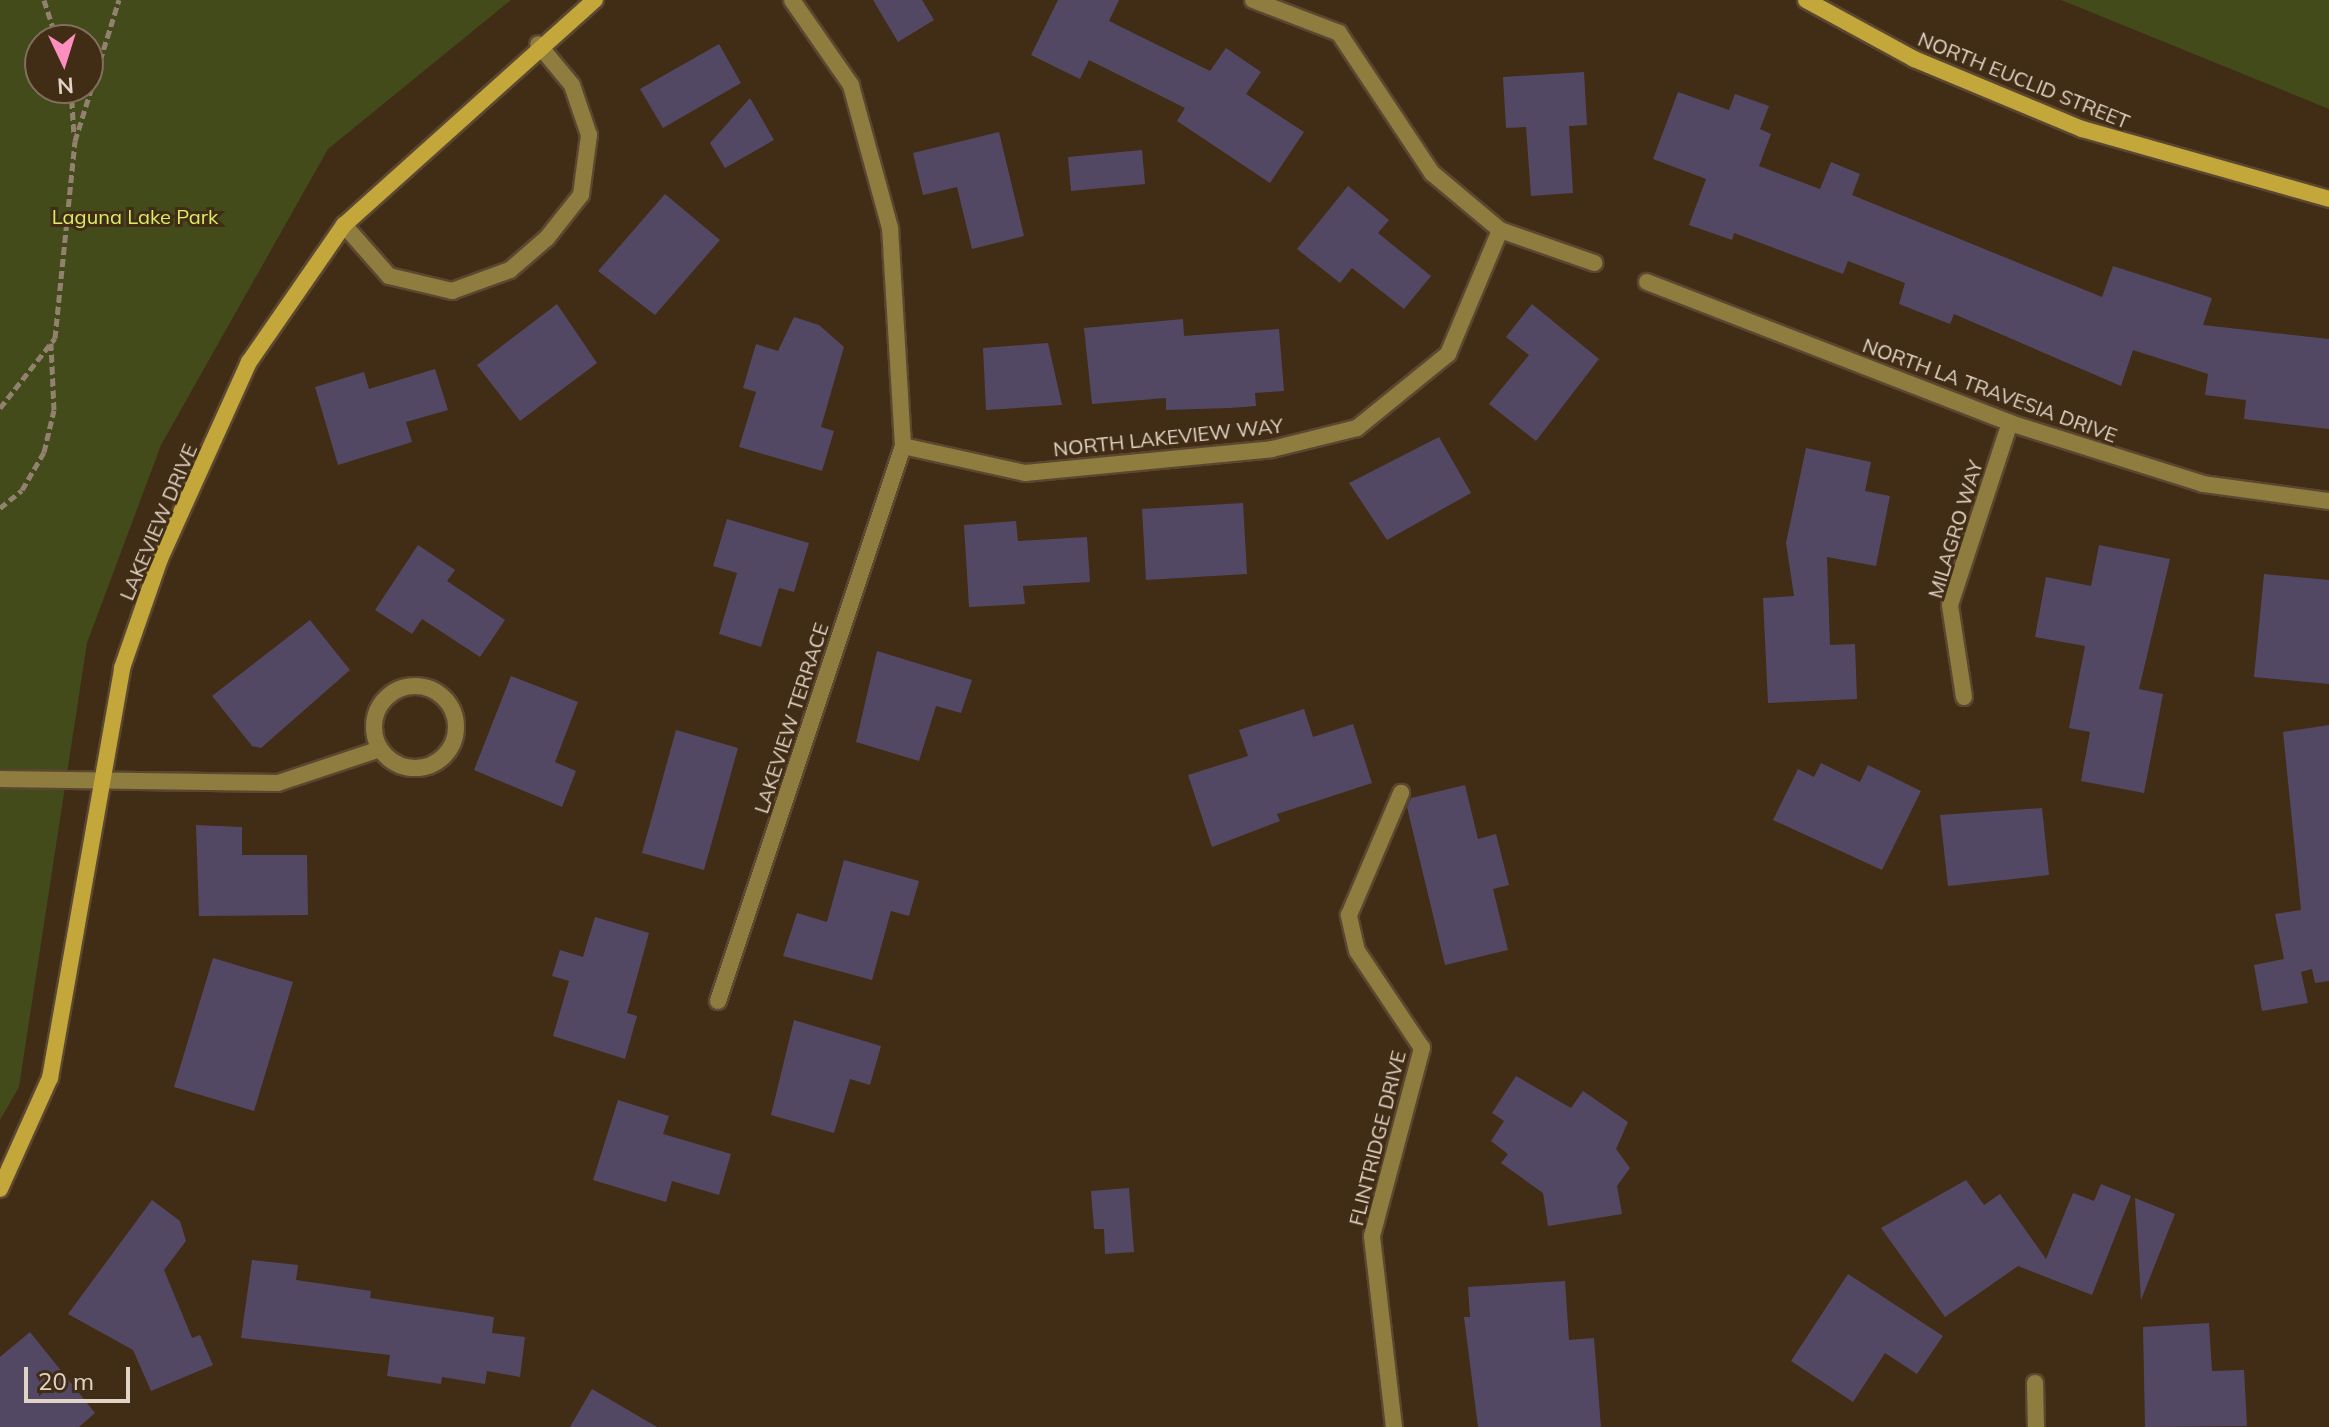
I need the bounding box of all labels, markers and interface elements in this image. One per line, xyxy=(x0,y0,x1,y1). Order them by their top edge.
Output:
north arrow xyxy=(24,24,104,104)
street label: NORTH EUCLID STREET xyxy=(1915,27,2133,133)
text: N xyxy=(56,71,75,100)
park label: Laguna Lake Park xyxy=(52,204,218,228)
street label: NORTH LA TRAVESIA DRIVE xyxy=(1860,333,2120,447)
street label: NORTH LAKEVIEW WAY xyxy=(1052,413,1284,461)
street label: LAKEVIEW DRIVE xyxy=(114,440,202,604)
street label: MILAGRO WAY xyxy=(1923,457,1987,601)
street label: LAKEVIEW TERRACE xyxy=(749,620,833,816)
street label: FLINTRIDGE DRIVE xyxy=(1344,1048,1410,1228)
scale bar xyxy=(28,1351,134,1401)
text: 20 m xyxy=(38,1366,94,1396)

